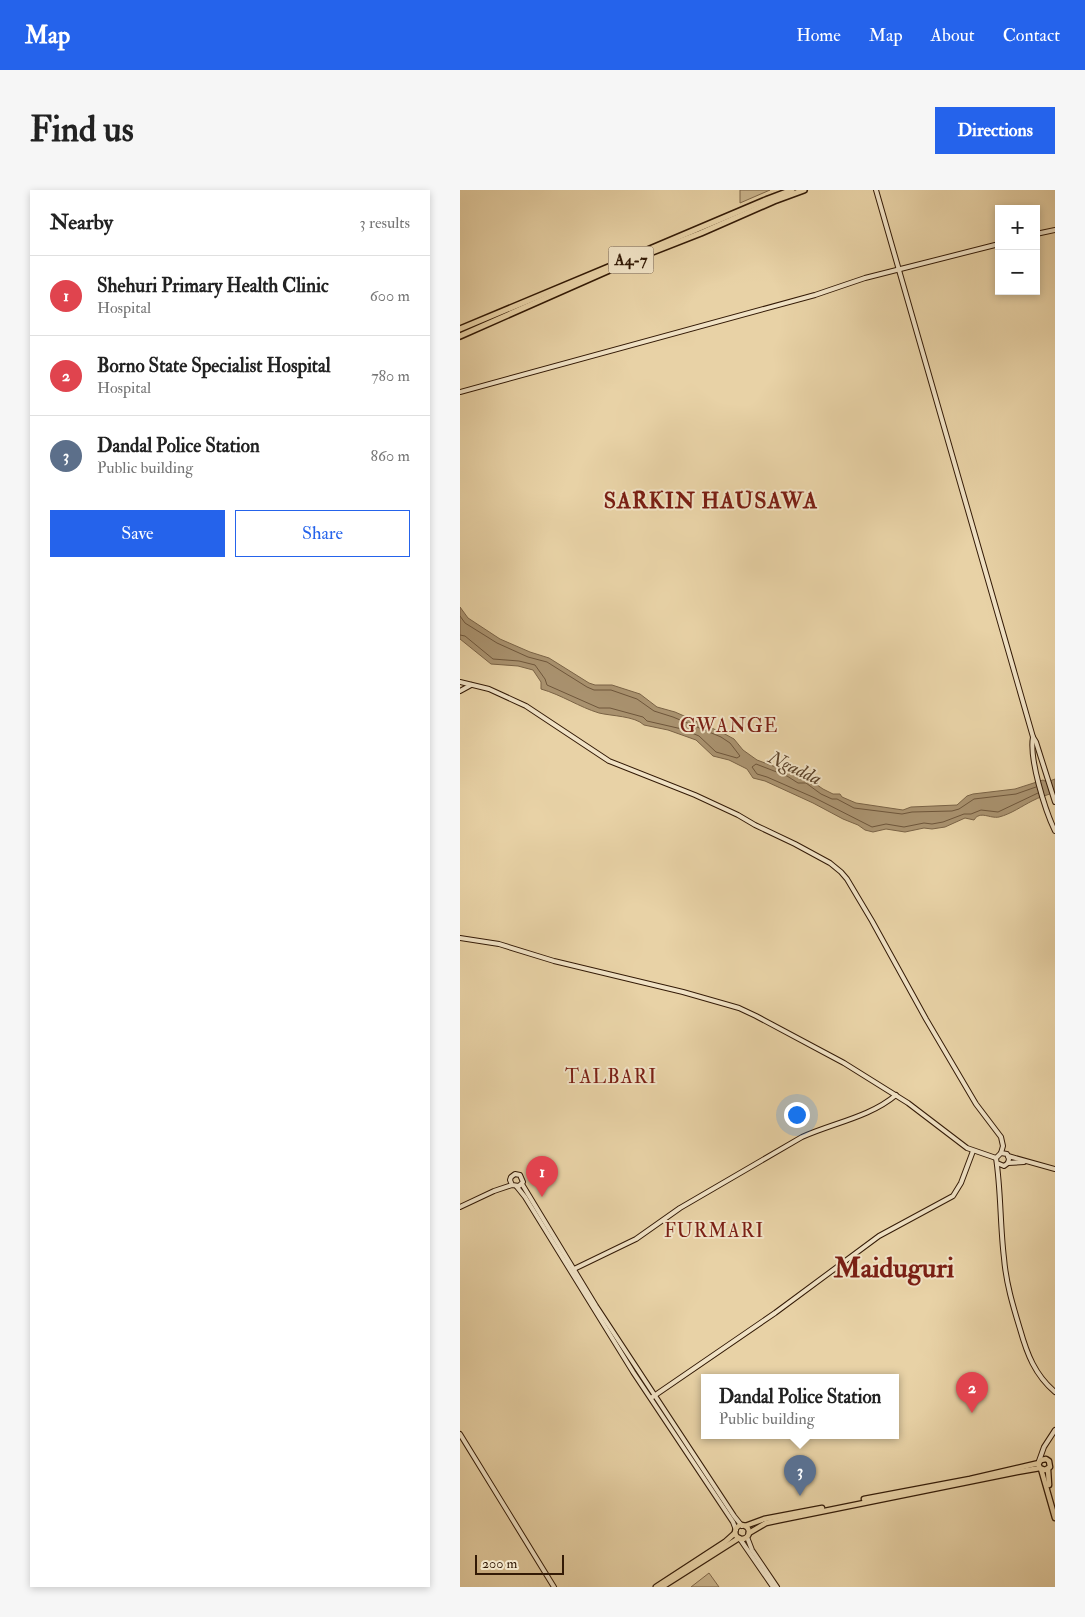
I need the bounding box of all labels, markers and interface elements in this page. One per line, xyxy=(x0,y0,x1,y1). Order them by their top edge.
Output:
text: Map xyxy=(25,20,70,51)
text: Home xyxy=(796,24,841,47)
text: Map xyxy=(869,24,903,47)
text: About xyxy=(931,24,975,47)
text: Contact xyxy=(1003,24,1060,47)
button: Directions xyxy=(935,107,1055,154)
text: Find us xyxy=(30,108,134,152)
map controls xyxy=(995,205,1040,295)
button: + xyxy=(995,205,1040,250)
text: Nearby xyxy=(50,209,113,236)
text: 3 results xyxy=(359,213,410,233)
road number: A4-7 xyxy=(608,246,654,274)
button: − xyxy=(995,250,1040,295)
text: Shehuri Primary Health Clinic xyxy=(97,274,329,298)
text: 1 xyxy=(63,286,69,306)
text: 600 m xyxy=(370,286,410,306)
text: Hospital xyxy=(97,298,151,318)
text: Borno State Specialist Hospital xyxy=(97,354,331,378)
text: 2 xyxy=(62,366,70,386)
text: 780 m xyxy=(371,366,410,386)
text: Hospital xyxy=(97,378,151,398)
text: Dandal Police Station xyxy=(97,434,260,458)
text: 3 xyxy=(63,446,69,466)
text: 860 m xyxy=(370,446,410,466)
text: Public building xyxy=(97,458,193,478)
district label: SARKIN HAUSAWA xyxy=(604,487,818,515)
button: Save xyxy=(50,510,225,557)
button: Share xyxy=(235,510,410,557)
district label: GWANGE xyxy=(680,714,778,738)
water label: Ngadda xyxy=(764,745,826,791)
district label: TALBARI xyxy=(565,1065,657,1089)
your location xyxy=(784,1102,810,1128)
pin: 1 xyxy=(526,1156,558,1197)
district label: FURMARI xyxy=(664,1219,764,1243)
district label: Maiduguri xyxy=(833,1251,955,1286)
pin: 2 xyxy=(956,1372,988,1413)
popup xyxy=(701,1374,899,1439)
text: Dandal Police Station xyxy=(719,1385,881,1409)
text: Public building xyxy=(719,1409,815,1429)
pin: 3 xyxy=(784,1455,816,1496)
scale bar xyxy=(475,1552,564,1575)
text: 200 m xyxy=(482,1555,517,1572)

